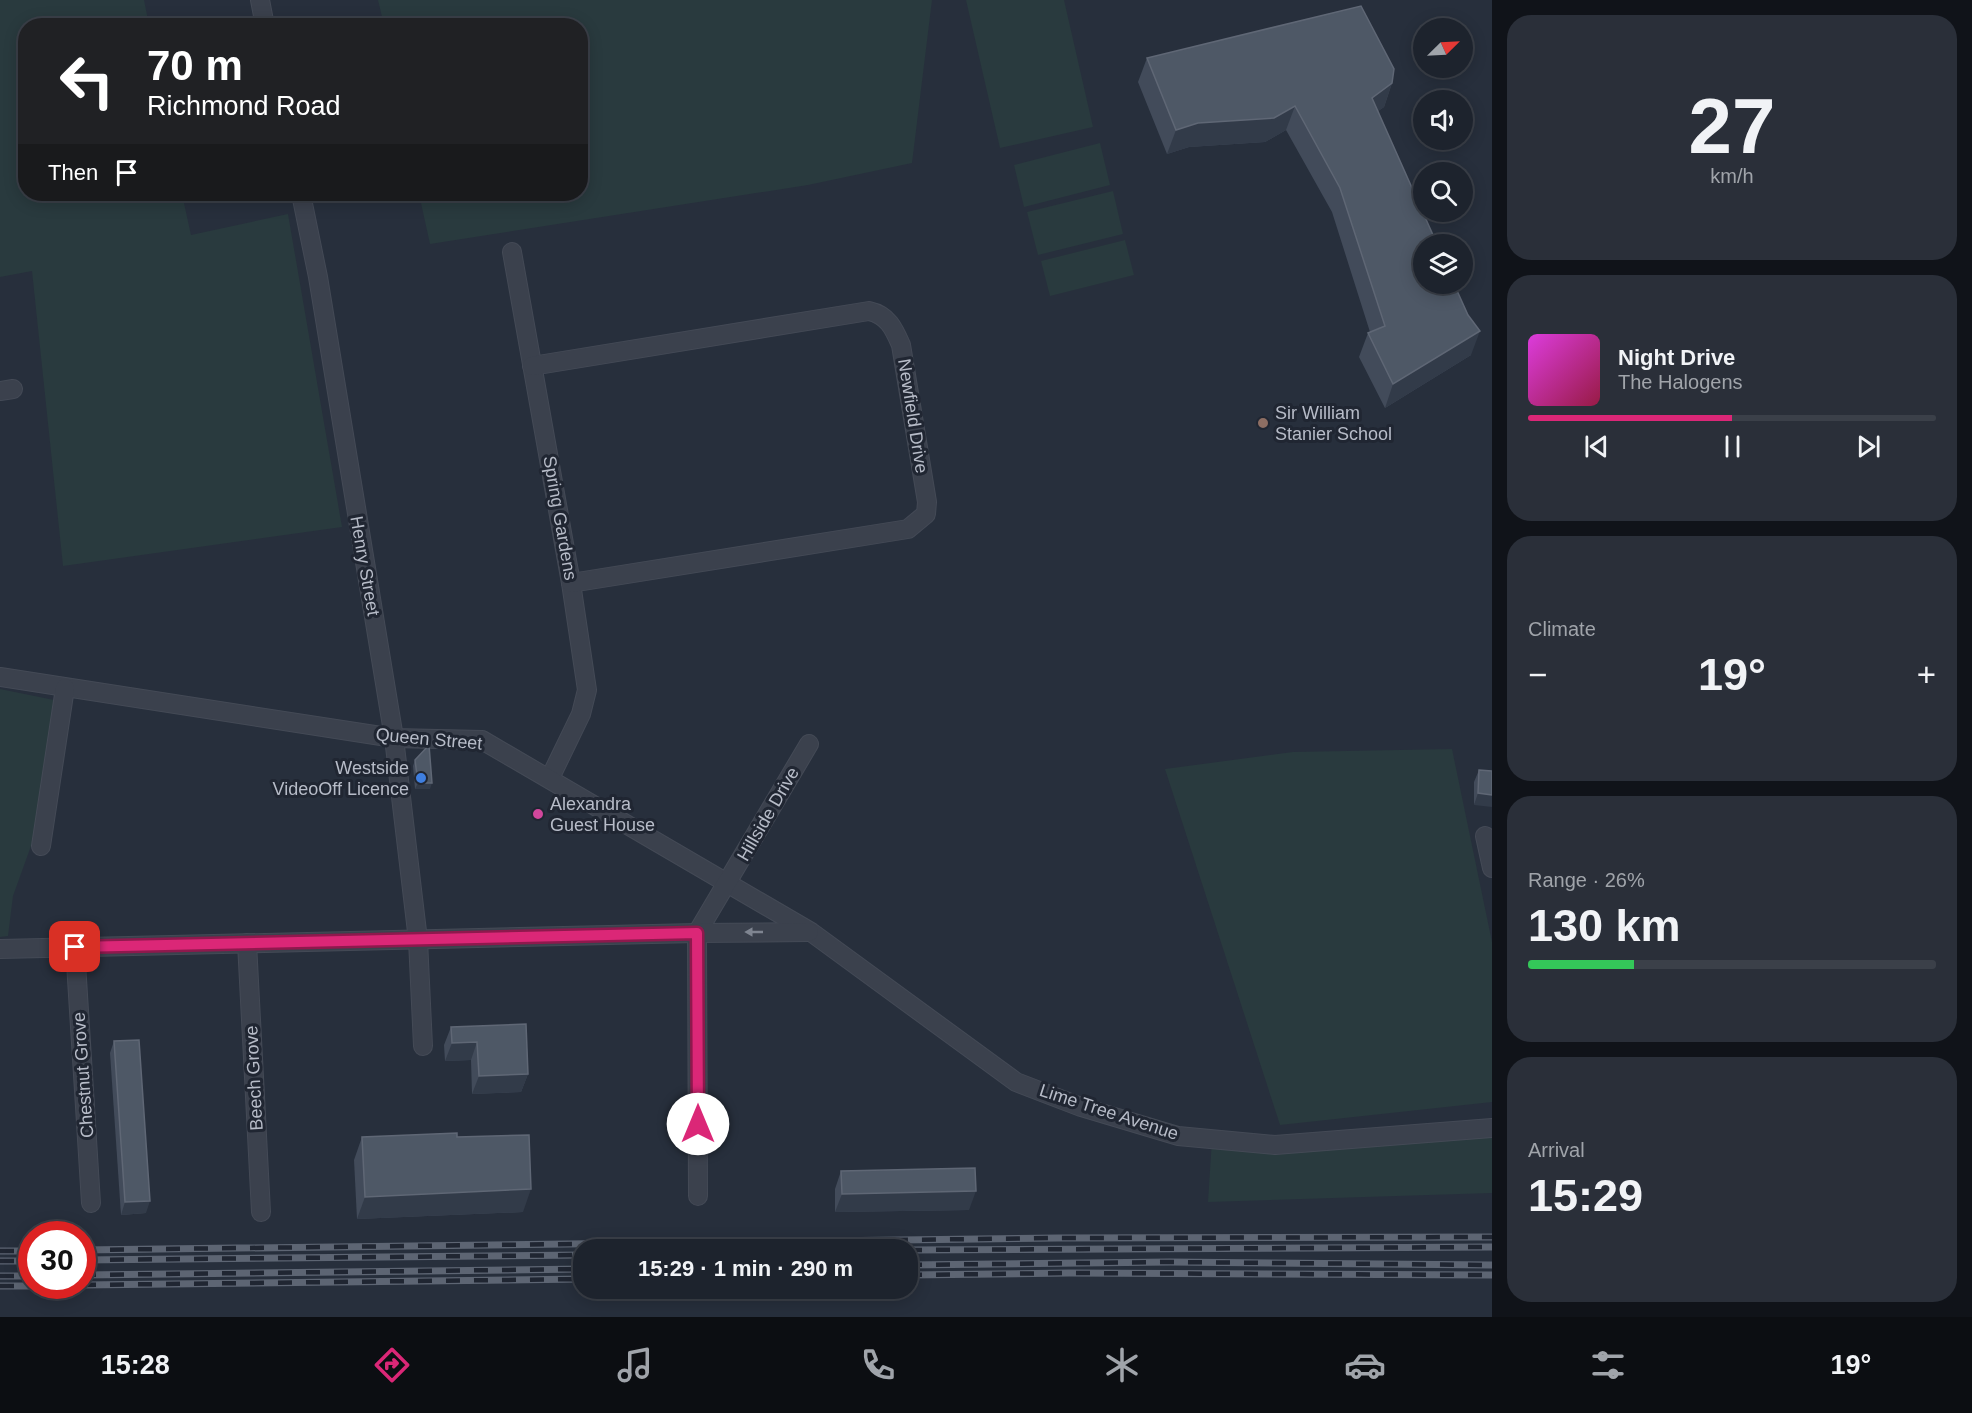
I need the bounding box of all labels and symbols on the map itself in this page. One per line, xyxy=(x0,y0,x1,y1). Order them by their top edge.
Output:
north arrow xyxy=(1413,18,1473,78)
street label: Newfield Drive xyxy=(894,357,932,475)
place label: Sir William Stanier School xyxy=(1275,403,1392,444)
marker: Sir William Stanier School xyxy=(1256,416,1270,430)
street label: Spring Gardens xyxy=(539,454,581,582)
street label: Henry Street xyxy=(346,515,384,617)
street label: Queen Street xyxy=(375,724,483,754)
place label: Westside VideoOff Licence xyxy=(273,758,409,799)
street label: Hillside Drive xyxy=(733,764,803,864)
marker: Westside VideoOff Licence xyxy=(414,771,428,785)
place label: Alexandra Guest House xyxy=(550,794,655,835)
marker: Alexandra Guest House xyxy=(531,807,545,821)
pin xyxy=(49,921,100,972)
one-way arrow xyxy=(744,927,763,937)
street label: Chestnut Grove xyxy=(69,1011,97,1139)
street label: Beech Grove xyxy=(241,1025,267,1131)
street label: Lime Tree Avenue xyxy=(1037,1080,1181,1144)
position arrow xyxy=(666,1092,730,1156)
speed limit sign: 30 xyxy=(18,1221,96,1299)

